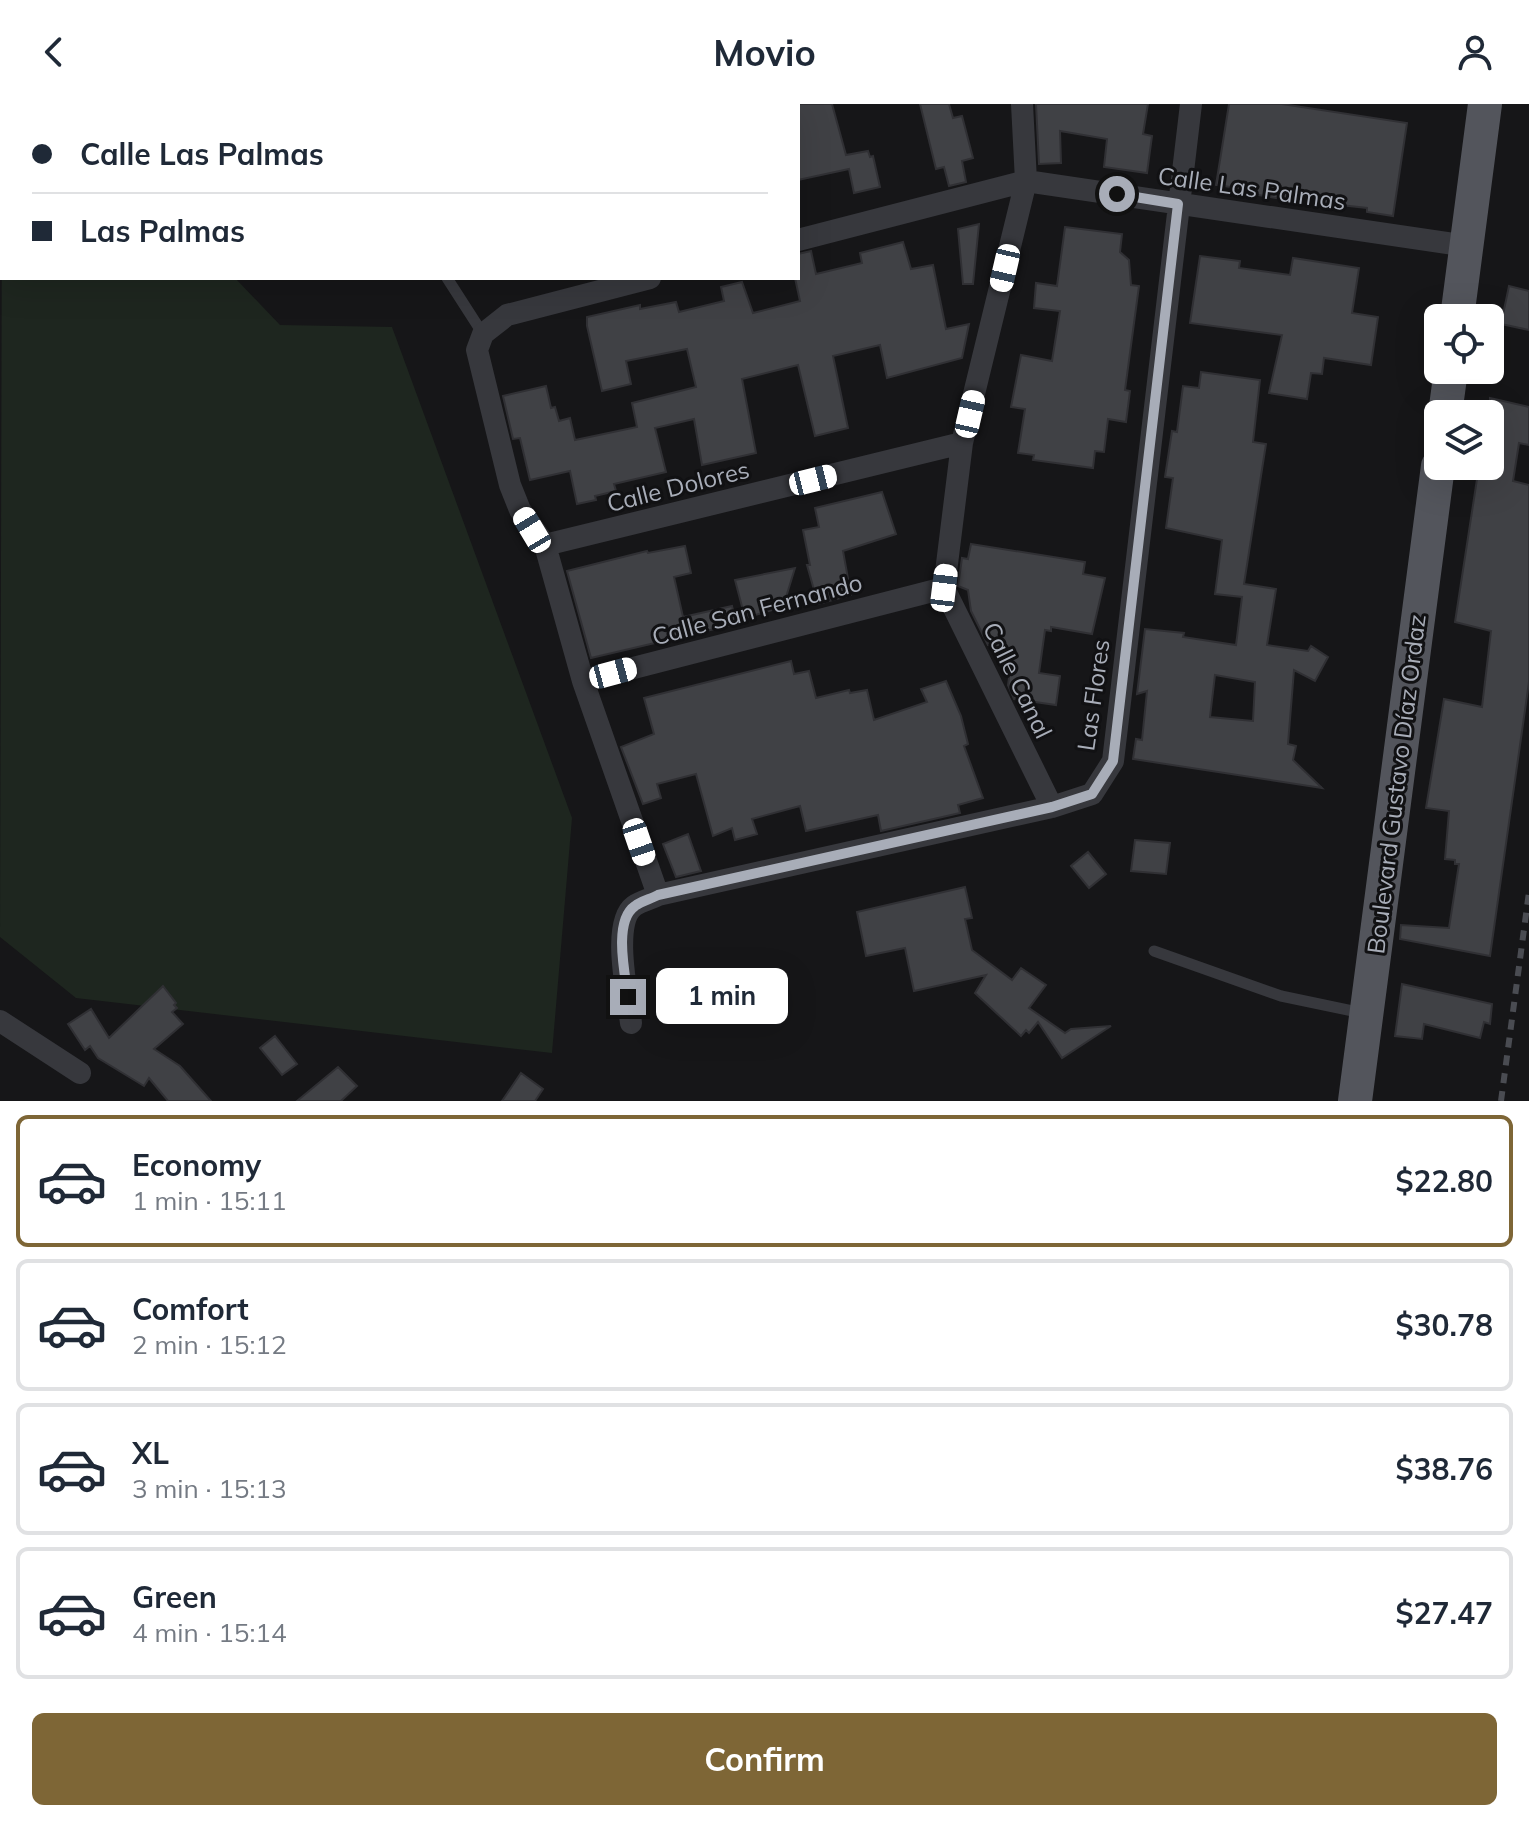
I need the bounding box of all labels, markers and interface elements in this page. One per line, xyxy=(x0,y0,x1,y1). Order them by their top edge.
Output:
icon: back xyxy=(32,30,76,74)
text: Movio xyxy=(713,30,816,75)
icon: person xyxy=(1453,30,1497,74)
text: Calle Las Palmas xyxy=(80,135,324,173)
street label: Calle Las Palmas xyxy=(1156,160,1348,216)
route start xyxy=(1099,176,1135,212)
text: Las Palmas xyxy=(80,212,245,250)
car xyxy=(988,242,1022,294)
map controls xyxy=(1424,304,1504,480)
button: locate xyxy=(1424,304,1504,384)
car xyxy=(953,388,987,440)
button: layers xyxy=(1424,400,1504,480)
street label: Calle Dolores xyxy=(604,454,752,518)
car xyxy=(787,463,839,497)
car xyxy=(509,503,555,557)
car xyxy=(929,563,959,613)
street label: Calle San Fernando xyxy=(649,567,865,651)
street label: Boulevard Gustavo Díaz Ordaz xyxy=(1360,612,1432,956)
street label: Calle Canal xyxy=(977,617,1059,743)
street label: Las Flores xyxy=(1070,637,1116,753)
car xyxy=(587,655,639,691)
car xyxy=(620,815,658,869)
callout: 1 min xyxy=(656,969,788,1025)
route end xyxy=(610,979,646,1015)
text: 1 min xyxy=(688,979,756,1012)
icon: car xyxy=(36,1145,108,1217)
text: Economy xyxy=(132,1146,261,1184)
text: $22.80 xyxy=(1396,1162,1493,1200)
text: 1 min · 15:11 xyxy=(132,1184,287,1217)
icon: car xyxy=(36,1289,108,1361)
text: Comfort xyxy=(132,1290,249,1328)
text: $30.78 xyxy=(1396,1306,1493,1344)
text: 2 min · 15:12 xyxy=(132,1328,287,1361)
icon: car xyxy=(36,1433,108,1505)
text: XL xyxy=(132,1434,169,1472)
text: $38.76 xyxy=(1396,1450,1493,1488)
text: 3 min · 15:13 xyxy=(132,1472,287,1505)
icon: car xyxy=(36,1577,108,1649)
text: Green xyxy=(132,1578,217,1616)
text: $27.47 xyxy=(1396,1594,1493,1632)
text: 4 min · 15:14 xyxy=(132,1616,287,1649)
button: Confirm xyxy=(32,1713,1497,1805)

